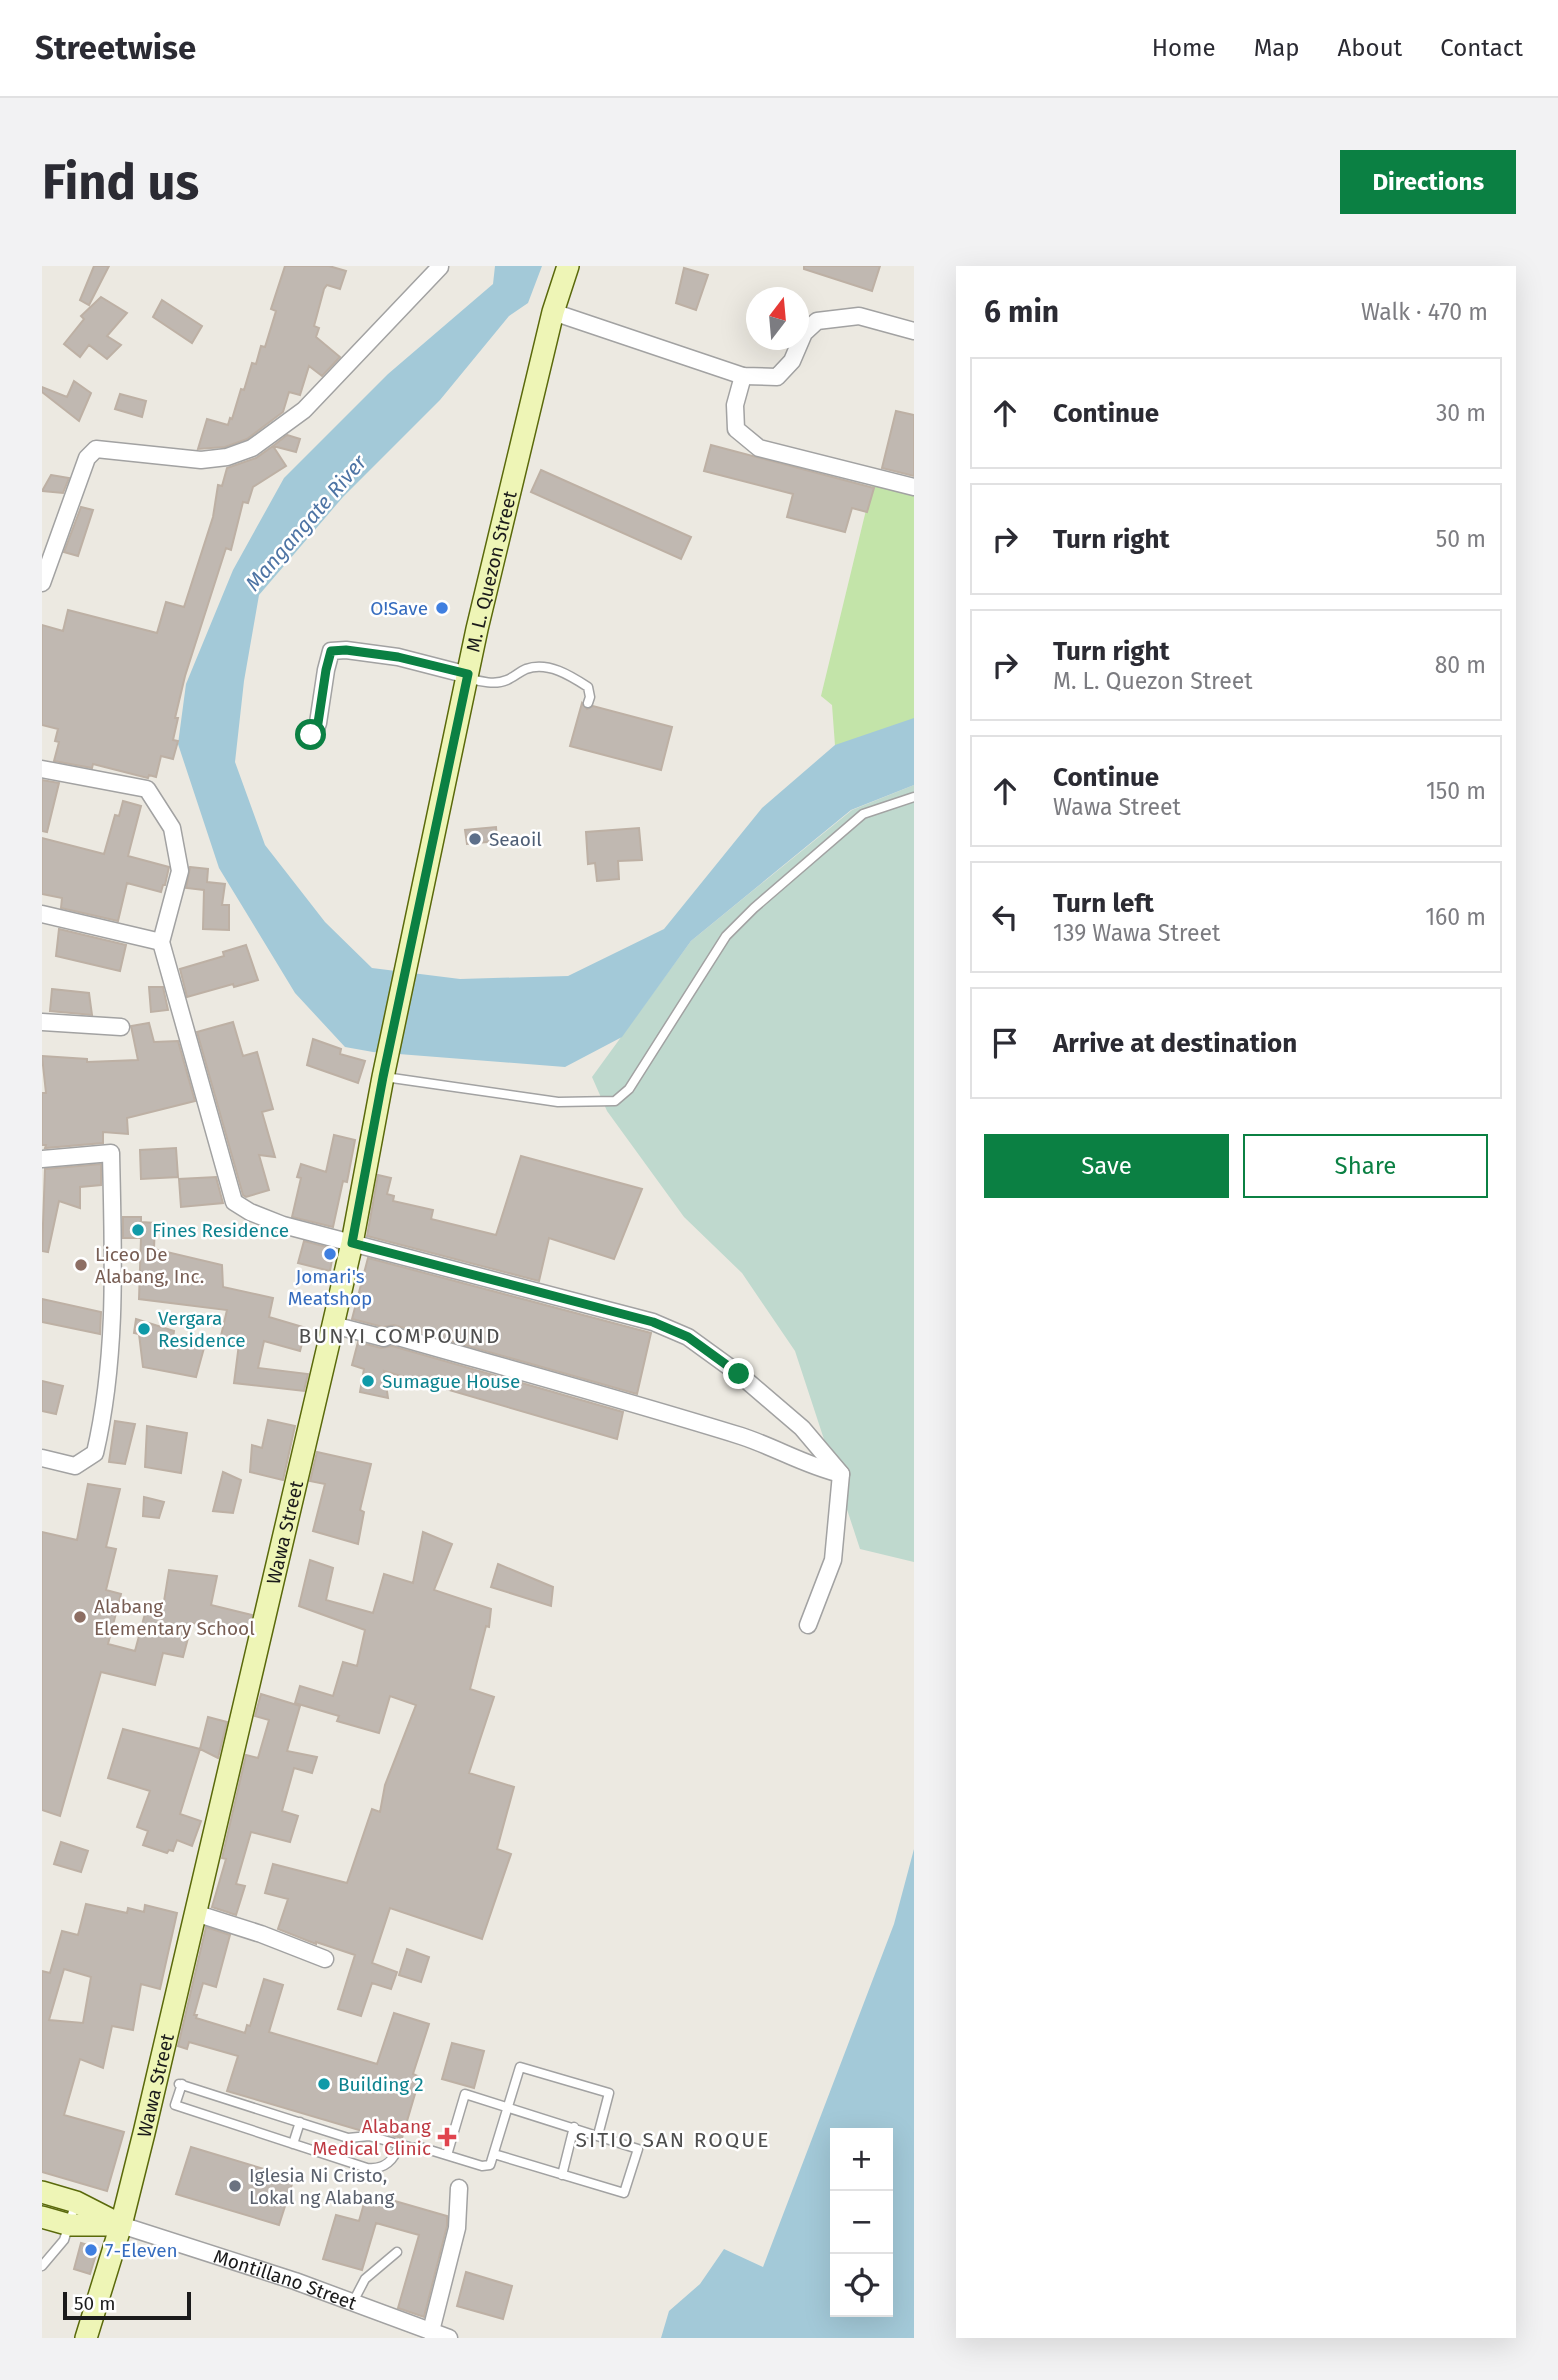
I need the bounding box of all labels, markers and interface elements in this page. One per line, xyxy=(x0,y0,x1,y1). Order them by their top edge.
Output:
text: Streetwise xyxy=(35,28,196,68)
text: Home xyxy=(1152,34,1216,62)
text: Map xyxy=(1254,34,1300,62)
text: About xyxy=(1338,34,1402,62)
text: Contact xyxy=(1440,34,1523,62)
button: Directions xyxy=(1340,150,1516,214)
text: Find us xyxy=(42,153,199,212)
north arrow xyxy=(746,287,809,350)
text: 6 min xyxy=(984,294,1059,330)
text: Walk · 470 m xyxy=(1361,298,1488,326)
icon: ahead xyxy=(986,394,1024,432)
text: Continue xyxy=(1053,398,1159,429)
text: 30 m xyxy=(1436,399,1486,427)
water label: Mangangate River xyxy=(240,449,373,596)
street label: M. L. Quezon Street xyxy=(461,488,521,654)
icon: right xyxy=(986,520,1024,558)
text: Turn right xyxy=(1053,524,1170,555)
text: 50 m xyxy=(1436,525,1486,553)
place label: O!Save xyxy=(370,597,428,620)
marker: O!Save xyxy=(434,600,450,616)
text: Turn right xyxy=(1053,636,1170,667)
icon: right xyxy=(986,646,1024,684)
text: 80 m xyxy=(1435,651,1486,679)
text: M. L. Quezon Street xyxy=(1053,667,1253,695)
route start xyxy=(295,719,326,750)
text: Continue xyxy=(1053,762,1159,793)
icon: ahead xyxy=(986,772,1024,810)
text: 150 m xyxy=(1426,777,1486,805)
text: Wawa Street xyxy=(1053,793,1181,821)
place label: Seaoil xyxy=(489,828,542,851)
marker: Seaoil xyxy=(467,831,483,847)
text: Turn left xyxy=(1053,888,1154,919)
icon: left xyxy=(986,898,1024,936)
text: 160 m xyxy=(1425,903,1486,931)
text: 139 Wawa Street xyxy=(1053,919,1220,947)
icon: arrive xyxy=(986,1024,1024,1062)
text: Arrive at destination xyxy=(1053,1028,1297,1059)
button: Save xyxy=(984,1134,1229,1198)
button: Share xyxy=(1243,1134,1488,1198)
place label: Fines Residence xyxy=(152,1219,289,1242)
marker: Fines Residence xyxy=(130,1222,146,1238)
place label: Liceo De Alabang, Inc. xyxy=(95,1243,204,1288)
marker: Jomari's Meatshop xyxy=(322,1246,338,1262)
marker: Liceo De Alabang, Inc. xyxy=(73,1257,89,1273)
place label: Jomari's Meatshop xyxy=(288,1265,372,1310)
place label: Vergara Residence xyxy=(158,1307,246,1352)
marker: Vergara Residence xyxy=(136,1321,152,1337)
district label: BUNYI COMPOUND xyxy=(299,1323,501,1349)
route end xyxy=(723,1358,754,1389)
place label: Sumague House xyxy=(382,1370,520,1393)
marker: Sumague House xyxy=(360,1373,376,1389)
street label: Wawa Street xyxy=(261,1478,308,1586)
place label: Alabang Elementary School xyxy=(94,1595,255,1640)
marker: Alabang Elementary School xyxy=(72,1609,88,1625)
street label: Wawa Street xyxy=(132,2031,178,2140)
place label: Building 2 xyxy=(338,2073,424,2096)
marker: Building 2 xyxy=(316,2076,332,2092)
place label: Alabang Medical Clinic xyxy=(313,2115,431,2160)
marker: Alabang Medical Clinic xyxy=(437,2127,457,2147)
district label: SITIO SAN ROQUE xyxy=(576,2127,770,2153)
map controls xyxy=(830,2128,893,2317)
button: + xyxy=(830,2128,893,2191)
place label: Iglesia Ni Cristo, Lokal ng Alabang xyxy=(249,2164,395,2209)
marker: Iglesia Ni Cristo, Lokal ng Alabang xyxy=(227,2178,243,2194)
button: − xyxy=(830,2191,893,2254)
place label: 7-Eleven xyxy=(105,2239,178,2262)
marker: 7-Eleven xyxy=(83,2242,99,2258)
street label: Montillano Street xyxy=(211,2244,360,2314)
button: locate xyxy=(830,2254,893,2317)
scale bar xyxy=(63,2289,191,2321)
text: 50 m xyxy=(74,2292,115,2315)

